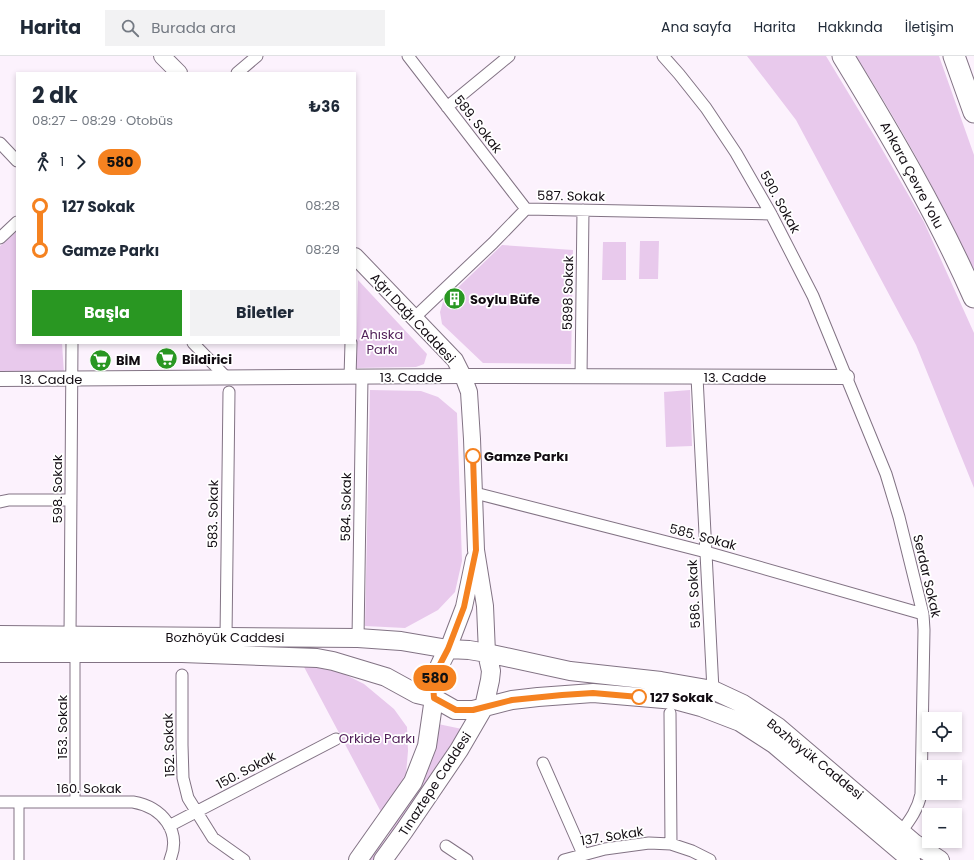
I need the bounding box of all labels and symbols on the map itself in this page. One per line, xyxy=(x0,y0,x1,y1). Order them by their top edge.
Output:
street label: 589. Sokak xyxy=(449,91,507,157)
street label: Ankara Çevre Yolu xyxy=(876,118,948,232)
street label: 590. Sokak xyxy=(755,167,805,237)
street label: 587. Sokak xyxy=(537,186,605,206)
street label: 5898 Sokak xyxy=(558,255,578,330)
street label: Ağrı Dağı Caddesi xyxy=(366,269,460,367)
building icon: Soylu Büfe xyxy=(442,286,468,312)
place label: Soylu Büfe xyxy=(470,290,540,309)
park label: Ahıska Parkı xyxy=(361,325,403,359)
supermarket icon: Bildirici xyxy=(153,346,179,372)
supermarket icon: BİM xyxy=(88,347,114,373)
place label: Bildirici xyxy=(182,350,232,369)
place label: BİM xyxy=(116,351,140,370)
street label: 13. Cadde xyxy=(380,368,442,387)
street label: 13. Cadde xyxy=(704,368,766,387)
street label: 13. Cadde xyxy=(20,370,82,389)
place label: Gamze Parkı xyxy=(484,447,568,466)
marker: Gamze Parkı xyxy=(465,448,481,464)
street label: 598. Sokak xyxy=(48,454,67,523)
street label: 584. Sokak xyxy=(336,472,356,542)
street label: 583. Sokak xyxy=(203,479,223,548)
street label: 585. Sokak xyxy=(667,519,739,555)
street label: Serdar Sokak xyxy=(908,533,946,620)
street label: 586. Sokak xyxy=(683,559,705,629)
street label: Bozhöyük Caddesi xyxy=(165,628,285,647)
line badge: 580 xyxy=(412,665,458,691)
place label: 127 Sokak xyxy=(650,688,713,707)
marker: 127 Sokak xyxy=(631,689,647,705)
street label: 153. Sokak xyxy=(53,695,72,759)
street label: 152. Sokak xyxy=(158,712,180,777)
street label: Bozhöyük Caddesi xyxy=(763,714,867,804)
street label: Tınaztepe Caddesi xyxy=(394,728,476,840)
park label: Orkide Parkı xyxy=(339,729,415,748)
street label: 150. Sokak xyxy=(213,746,279,794)
street label: 160. Sokak xyxy=(57,779,122,798)
street label: 137. Sokak xyxy=(579,822,645,850)

